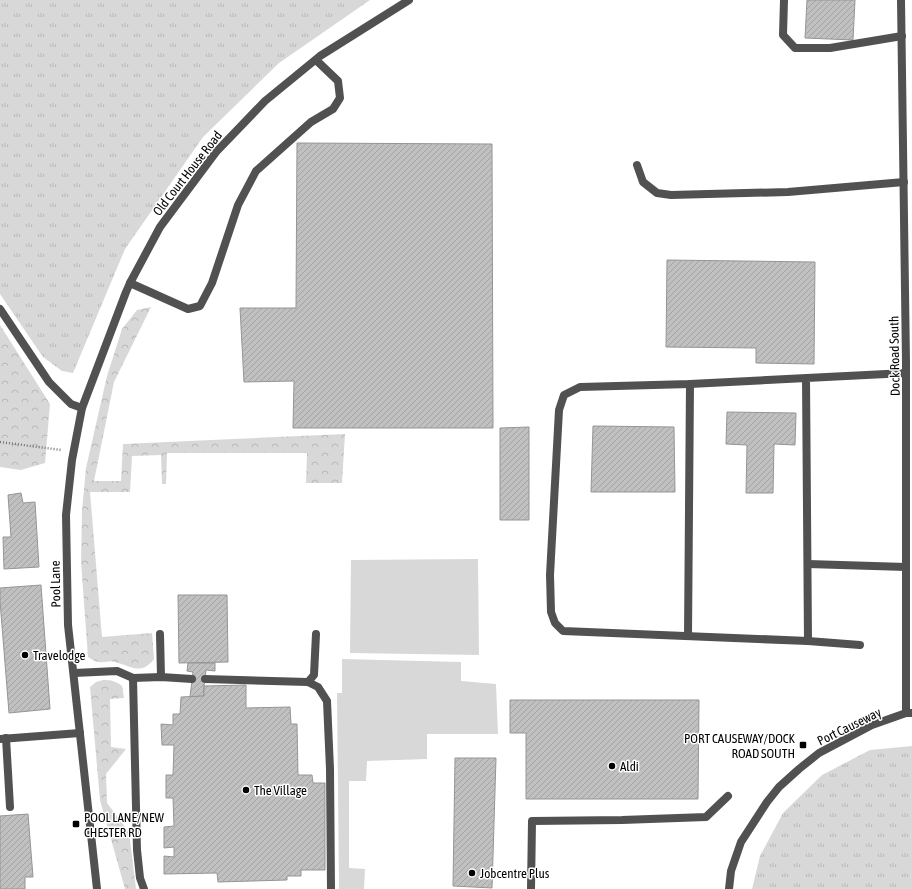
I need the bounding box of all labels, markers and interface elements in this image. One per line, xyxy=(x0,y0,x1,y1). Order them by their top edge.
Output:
street label: Old Court House Road xyxy=(150,128,225,219)
street label: Dock Road South xyxy=(886,316,903,396)
street label: Pool Lane xyxy=(48,560,63,608)
place label: Travelodge xyxy=(33,648,86,663)
marker: Travelodge xyxy=(20,650,30,660)
street label: Port Causeway xyxy=(815,704,884,748)
place label: PORT CAUSEWAY/DOCK ROAD SOUTH xyxy=(684,731,796,761)
marker: PORT CAUSEWAY/DOCK ROAD SOUTH xyxy=(798,740,808,750)
place label: Aldi xyxy=(620,759,639,774)
marker: Aldi xyxy=(607,761,617,771)
place label: The Village xyxy=(254,783,307,798)
marker: The Village xyxy=(241,785,251,795)
place label: POOL LANE/NEW CHESTER RD xyxy=(84,810,165,840)
marker: POOL LANE/NEW CHESTER RD xyxy=(71,819,81,829)
place label: Jobcentre Plus xyxy=(480,866,550,881)
marker: Jobcentre Plus xyxy=(467,868,477,878)

